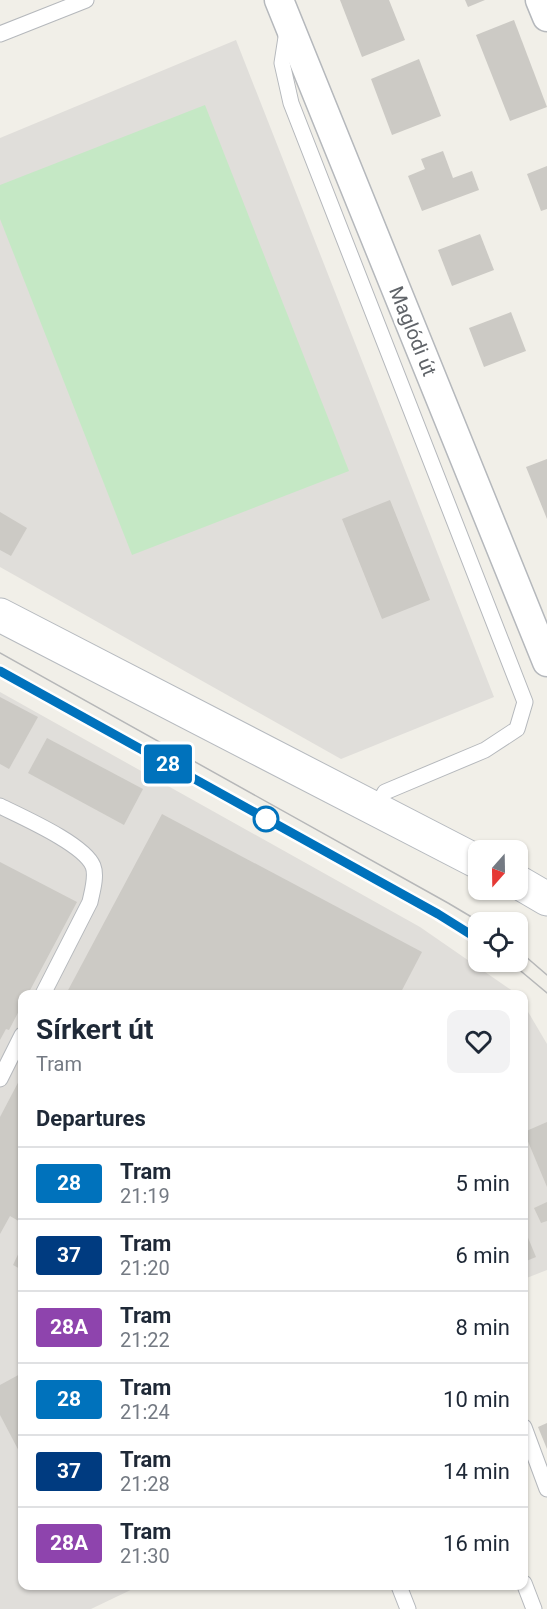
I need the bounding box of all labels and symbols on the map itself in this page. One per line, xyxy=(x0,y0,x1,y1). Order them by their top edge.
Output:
street label: Maglódi út xyxy=(384,283,442,379)
line badge: 28 xyxy=(141,744,195,783)
unlabelled marker xyxy=(253,806,279,832)
north arrow xyxy=(468,840,528,900)

